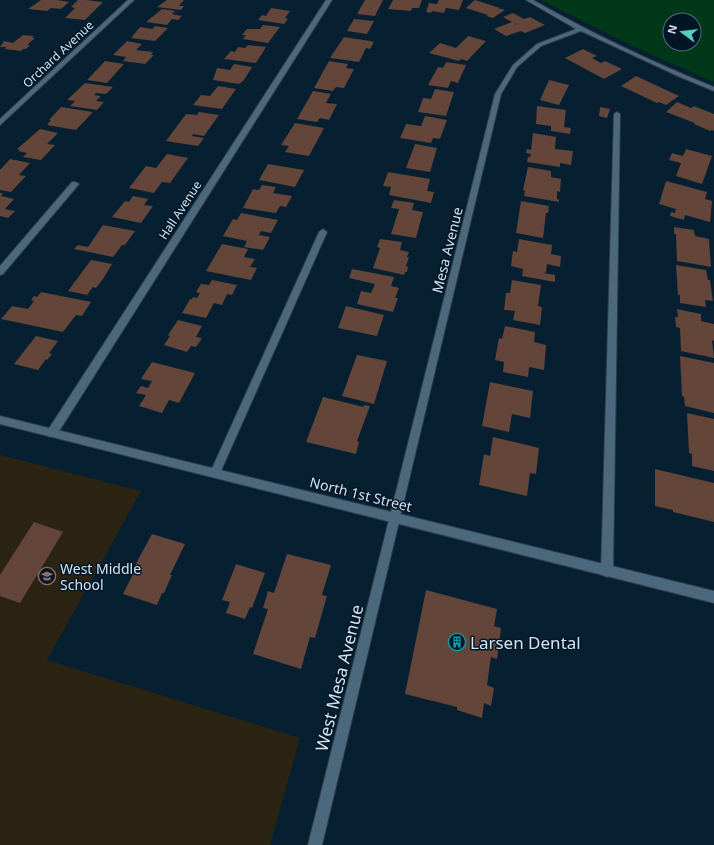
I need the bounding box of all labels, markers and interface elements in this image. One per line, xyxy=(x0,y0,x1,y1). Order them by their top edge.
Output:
north arrow xyxy=(662,12,702,52)
street label: Orchard Avenue xyxy=(19,16,97,91)
text: N xyxy=(663,23,680,36)
street label: Hall Avenue xyxy=(155,177,206,243)
street label: Mesa Avenue xyxy=(427,205,467,295)
street label: North 1st Street xyxy=(308,472,414,516)
place label: West Middle School xyxy=(60,559,141,594)
school or university icon: West Middle School xyxy=(37,566,57,586)
street label: West Mesa Avenue xyxy=(310,602,368,754)
place label: Larsen Dental xyxy=(470,631,581,654)
building icon: Larsen Dental xyxy=(447,632,467,652)

